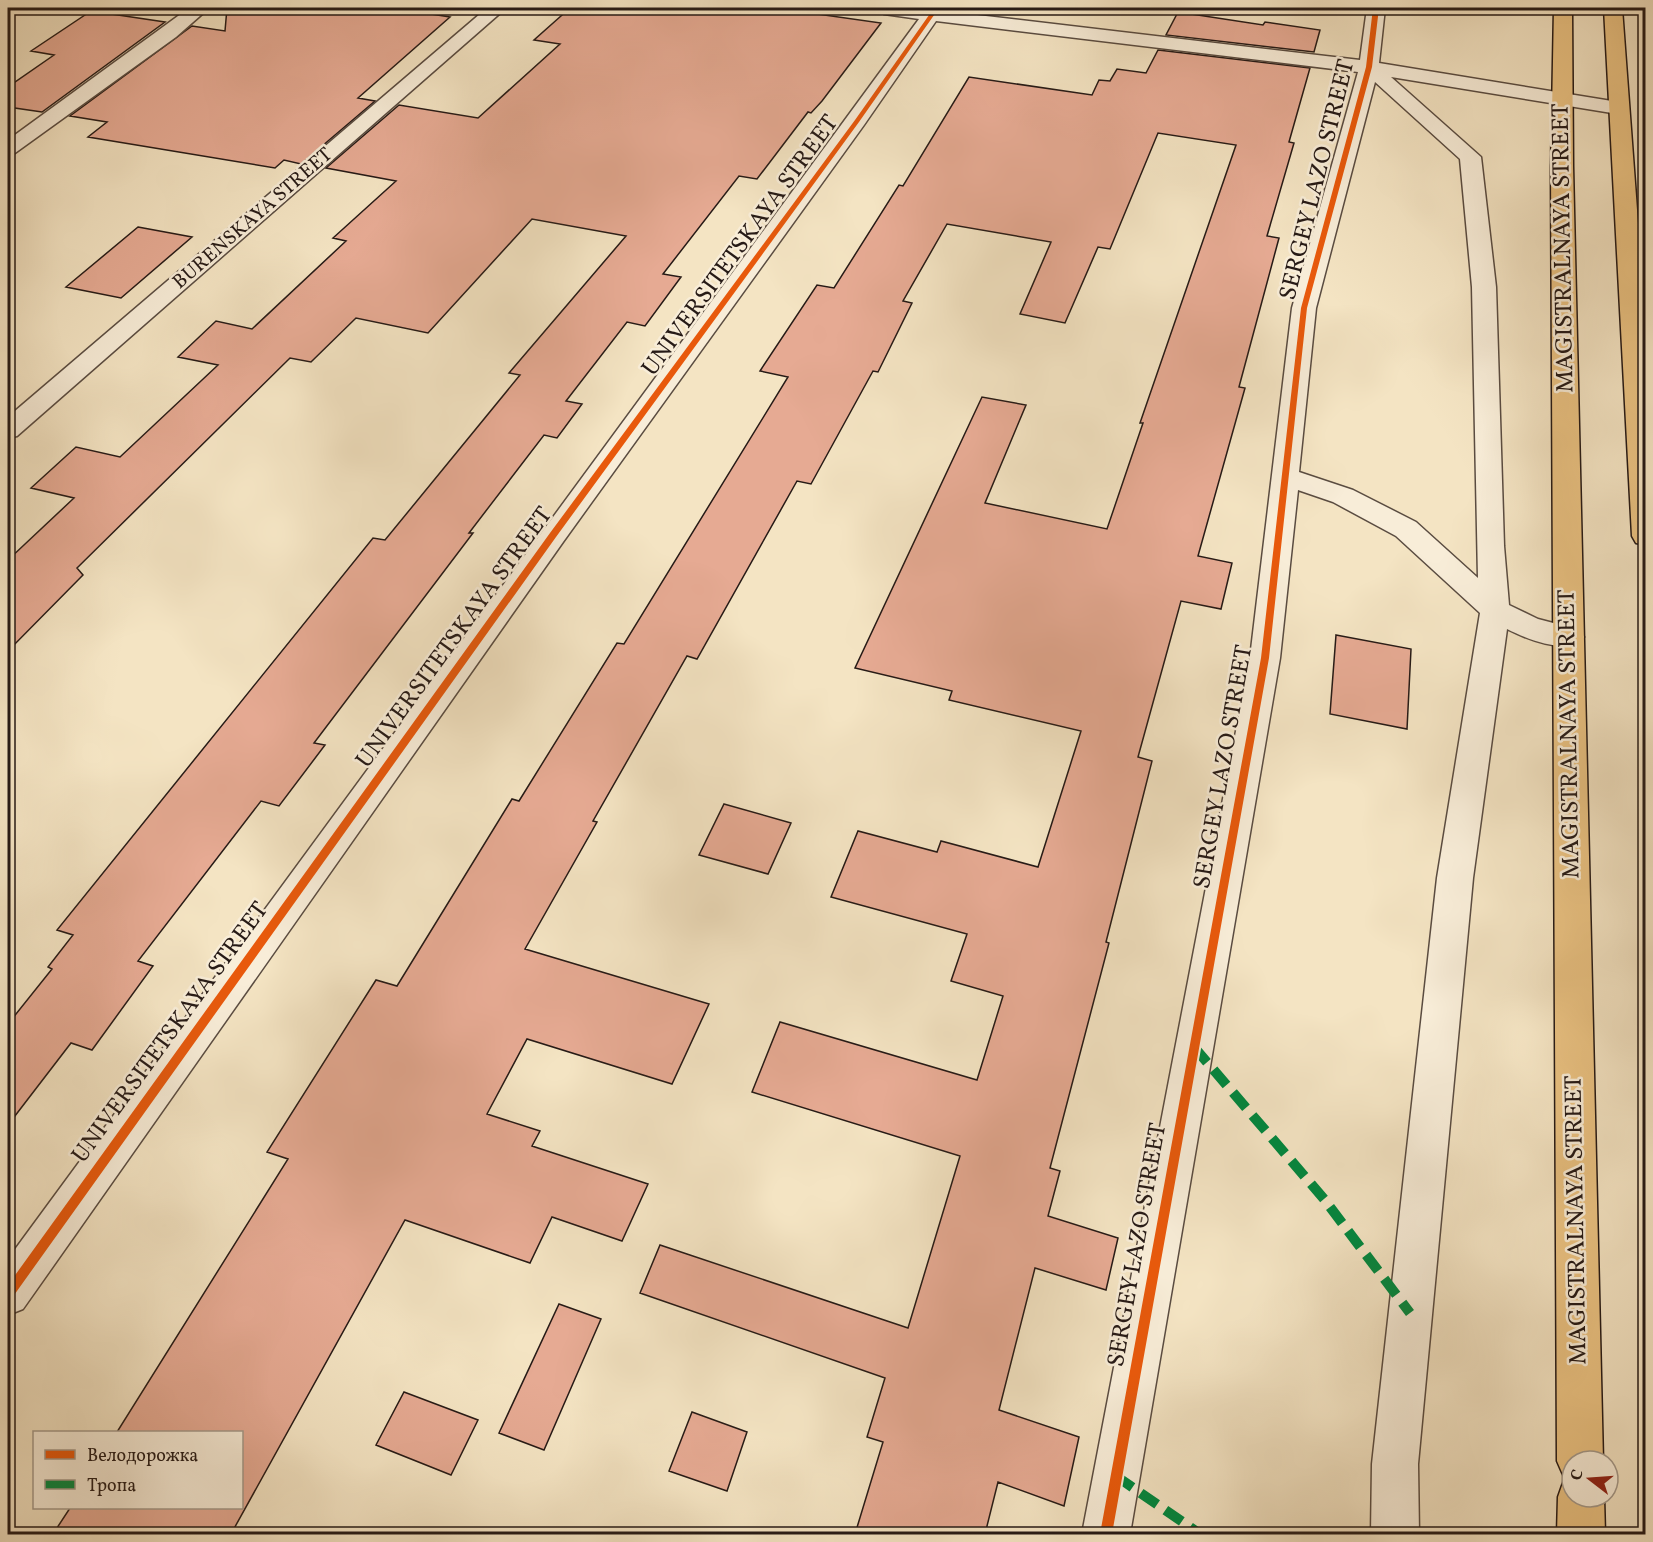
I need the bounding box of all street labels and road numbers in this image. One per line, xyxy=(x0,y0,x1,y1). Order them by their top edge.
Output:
street label: SERGEY LAZO STREET xyxy=(1272,56,1364,304)
street label: MAGISTRALNAYA STREET xyxy=(1544,103,1584,393)
street label: UNIVERSITETSKAYA STREET xyxy=(635,108,847,384)
street label: BURENSKAYA STREET xyxy=(167,142,339,296)
street label: UNIVERSITETSKAYA STREET xyxy=(349,500,561,776)
street label: MAGISTRALNAYA STREET xyxy=(1550,589,1590,879)
street label: SERGEY LAZO STREET xyxy=(1186,642,1262,892)
street label: UNIVERSITETSKAYA STREET xyxy=(65,895,277,1171)
street label: MAGISTRALNAYA STREET xyxy=(1557,1075,1597,1365)
street label: SERGEY LAZO STREET xyxy=(1100,1120,1176,1370)

